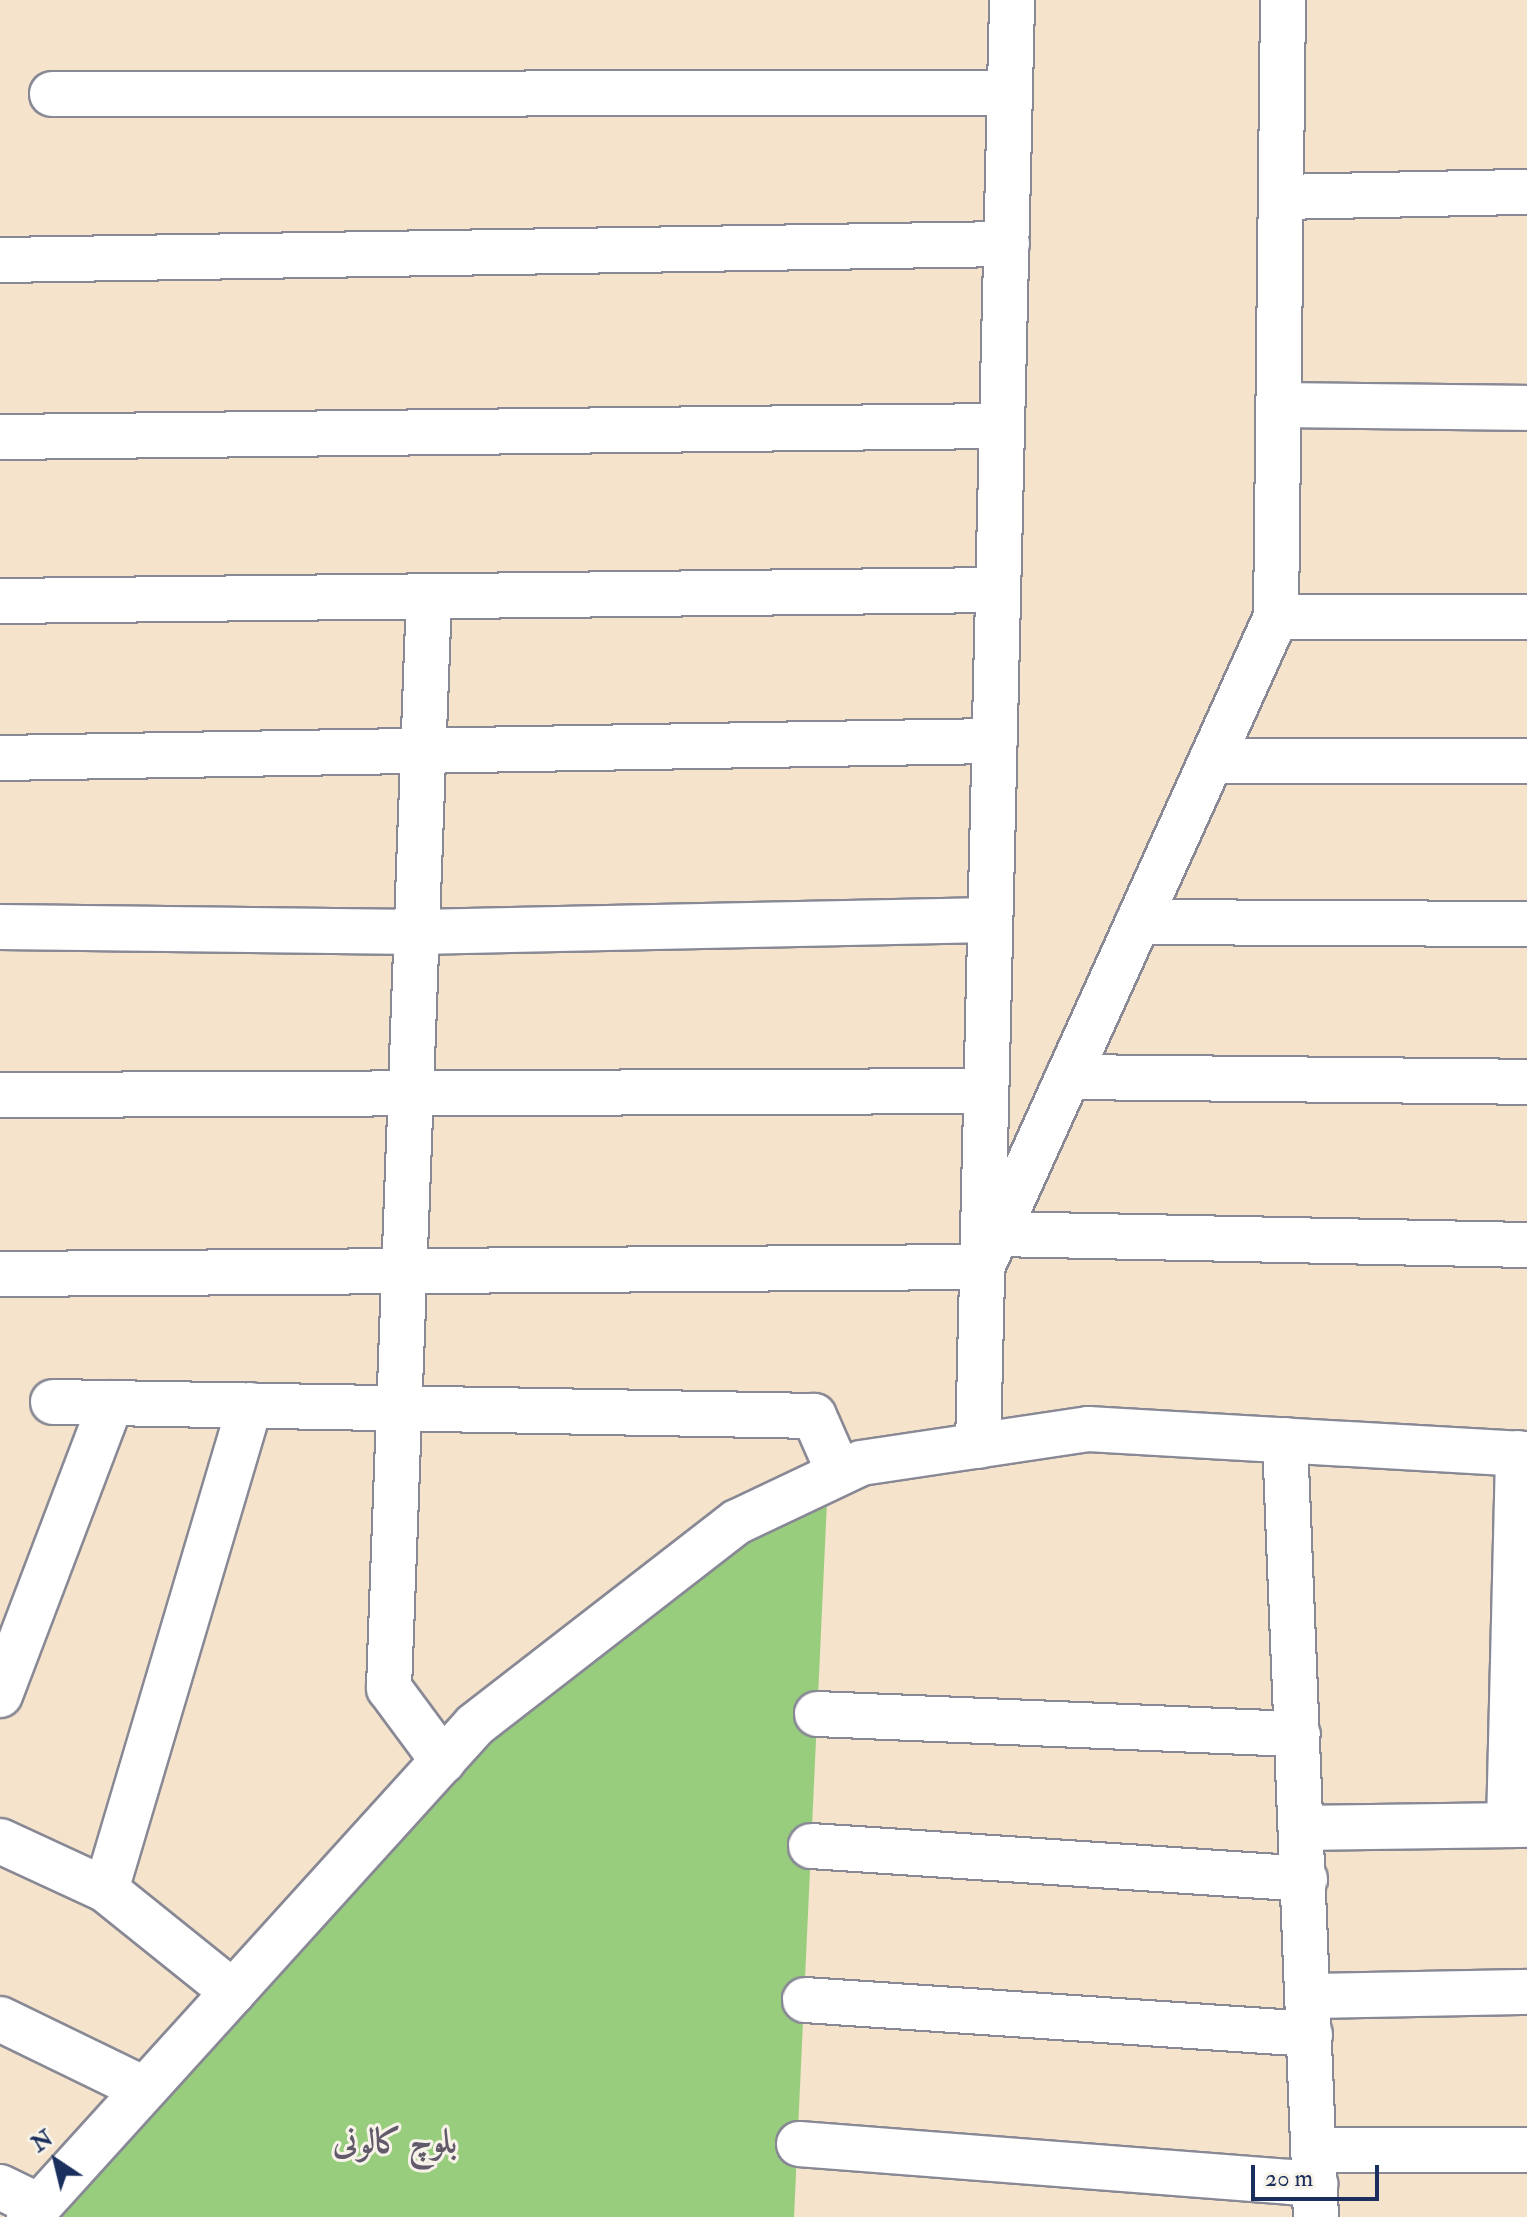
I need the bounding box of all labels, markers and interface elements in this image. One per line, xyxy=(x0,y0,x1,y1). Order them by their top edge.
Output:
north arrow xyxy=(16,2121,96,2201)
district label: بلوچ کالونی xyxy=(333,2122,457,2162)
text: N xyxy=(26,2124,58,2158)
scale bar xyxy=(1255,2149,1383,2199)
text: 20 m xyxy=(1265,2163,1313,2194)

